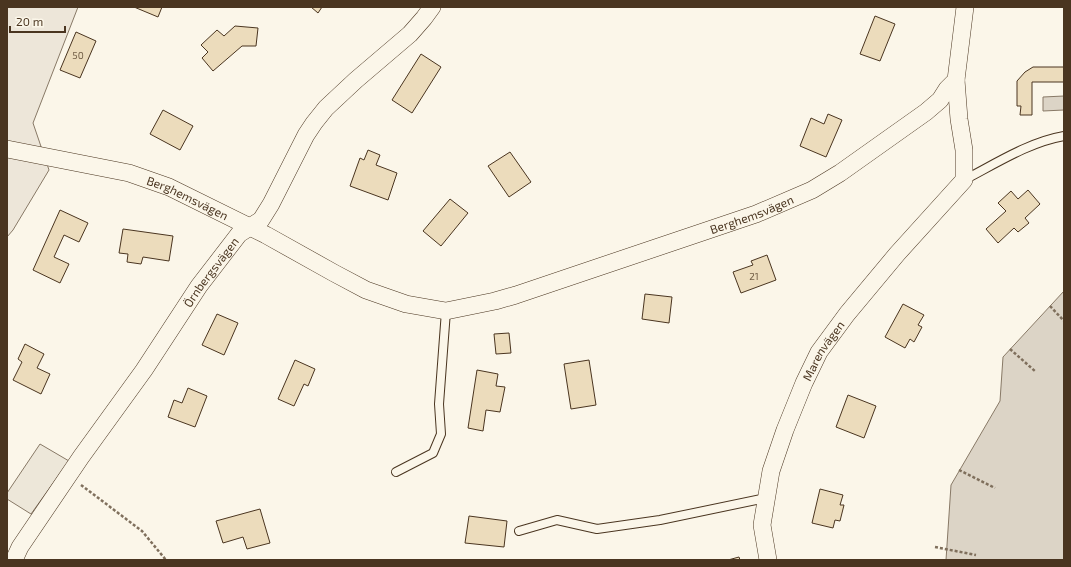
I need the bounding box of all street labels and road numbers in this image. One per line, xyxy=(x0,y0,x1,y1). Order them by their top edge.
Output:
street label: Berghemsvägen xyxy=(145,173,231,222)
street label: Berghemsvägen xyxy=(708,192,796,236)
street label: Örnbergsvägen xyxy=(180,234,241,310)
street label: Marenvägen xyxy=(799,318,847,383)

